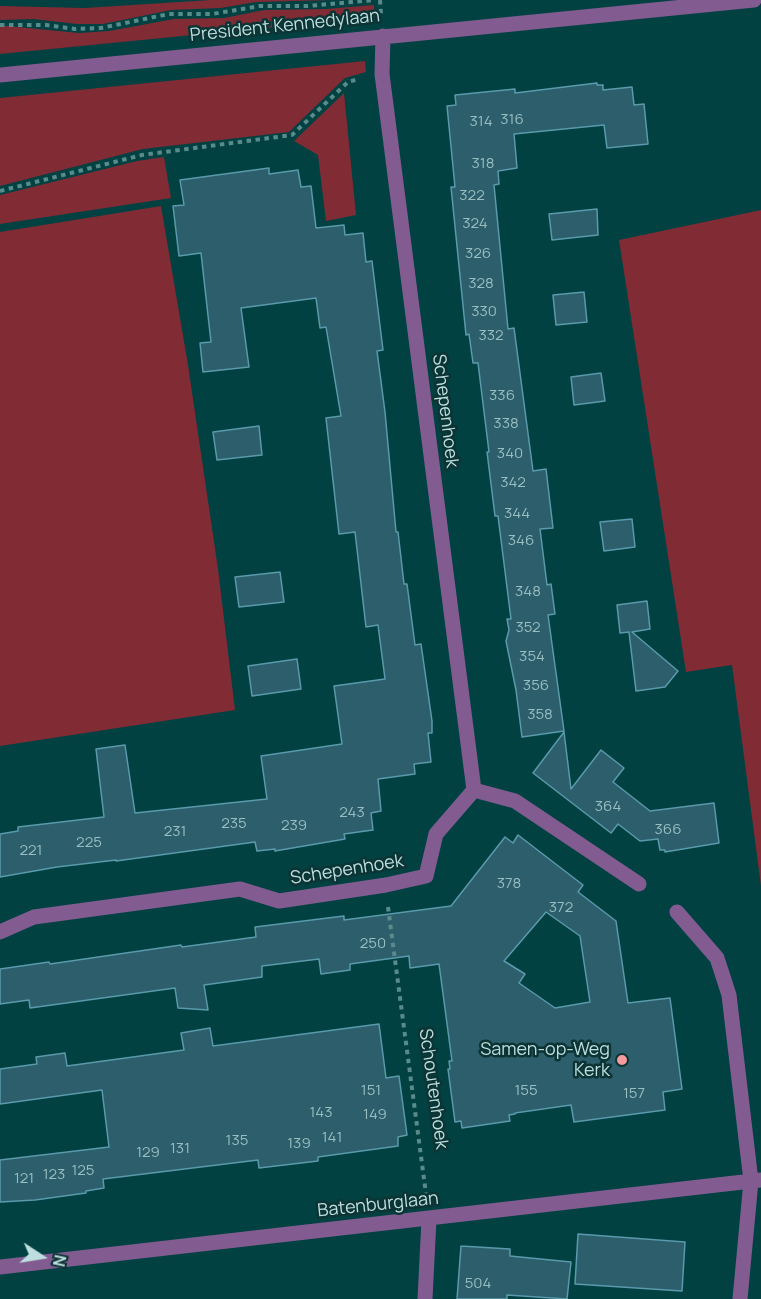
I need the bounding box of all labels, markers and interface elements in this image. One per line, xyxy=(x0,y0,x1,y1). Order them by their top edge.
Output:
street label: President Kennedylaan xyxy=(189,5,381,47)
house number: 316 xyxy=(500,111,524,129)
house number: 314 xyxy=(470,113,492,131)
house number: 318 xyxy=(472,155,494,173)
house number: 322 xyxy=(459,187,485,205)
house number: 324 xyxy=(462,215,488,233)
house number: 326 xyxy=(465,245,491,263)
house number: 328 xyxy=(468,275,494,293)
house number: 330 xyxy=(471,303,497,321)
house number: 332 xyxy=(478,327,504,345)
street label: Schepenhoek xyxy=(427,353,463,469)
house number: 336 xyxy=(489,387,515,405)
house number: 338 xyxy=(493,415,519,433)
house number: 340 xyxy=(497,445,523,463)
house number: 342 xyxy=(500,474,526,492)
house number: 344 xyxy=(504,505,530,523)
house number: 346 xyxy=(508,532,534,550)
house number: 348 xyxy=(515,583,541,601)
house number: 352 xyxy=(515,619,541,637)
house number: 354 xyxy=(519,648,545,666)
house number: 356 xyxy=(523,677,549,695)
house number: 358 xyxy=(527,706,553,724)
house number: 364 xyxy=(595,798,621,816)
house number: 243 xyxy=(339,804,365,822)
house number: 235 xyxy=(221,815,247,833)
house number: 239 xyxy=(281,817,307,835)
house number: 366 xyxy=(655,821,681,839)
house number: 231 xyxy=(164,823,186,841)
house number: 225 xyxy=(76,834,102,852)
house number: 221 xyxy=(20,842,42,860)
street label: Schepenhoek xyxy=(289,850,405,890)
house number: 378 xyxy=(497,875,521,893)
house number: 372 xyxy=(549,899,573,917)
house number: 250 xyxy=(360,935,386,953)
street label: Schoutenhoek xyxy=(414,1027,452,1151)
place label: Samen-op-Weg Kerk xyxy=(480,1039,610,1082)
marker: Samen-op-Weg Kerk xyxy=(615,1053,629,1067)
house number: 151 xyxy=(361,1082,381,1100)
house number: 155 xyxy=(514,1082,538,1100)
house number: 157 xyxy=(623,1085,645,1103)
house number: 143 xyxy=(310,1104,332,1122)
house number: 149 xyxy=(363,1106,387,1124)
house number: 141 xyxy=(322,1129,342,1147)
house number: 135 xyxy=(226,1132,248,1150)
house number: 139 xyxy=(287,1135,311,1153)
house number: 131 xyxy=(170,1140,190,1158)
house number: 129 xyxy=(136,1144,160,1162)
house number: 125 xyxy=(71,1162,95,1180)
house number: 123 xyxy=(43,1166,65,1184)
house number: 121 xyxy=(14,1170,34,1188)
street label: Batenburglaan xyxy=(316,1188,440,1222)
north arrow xyxy=(12,1227,72,1287)
text: N xyxy=(48,1253,72,1269)
house number: 504 xyxy=(465,1275,491,1293)

